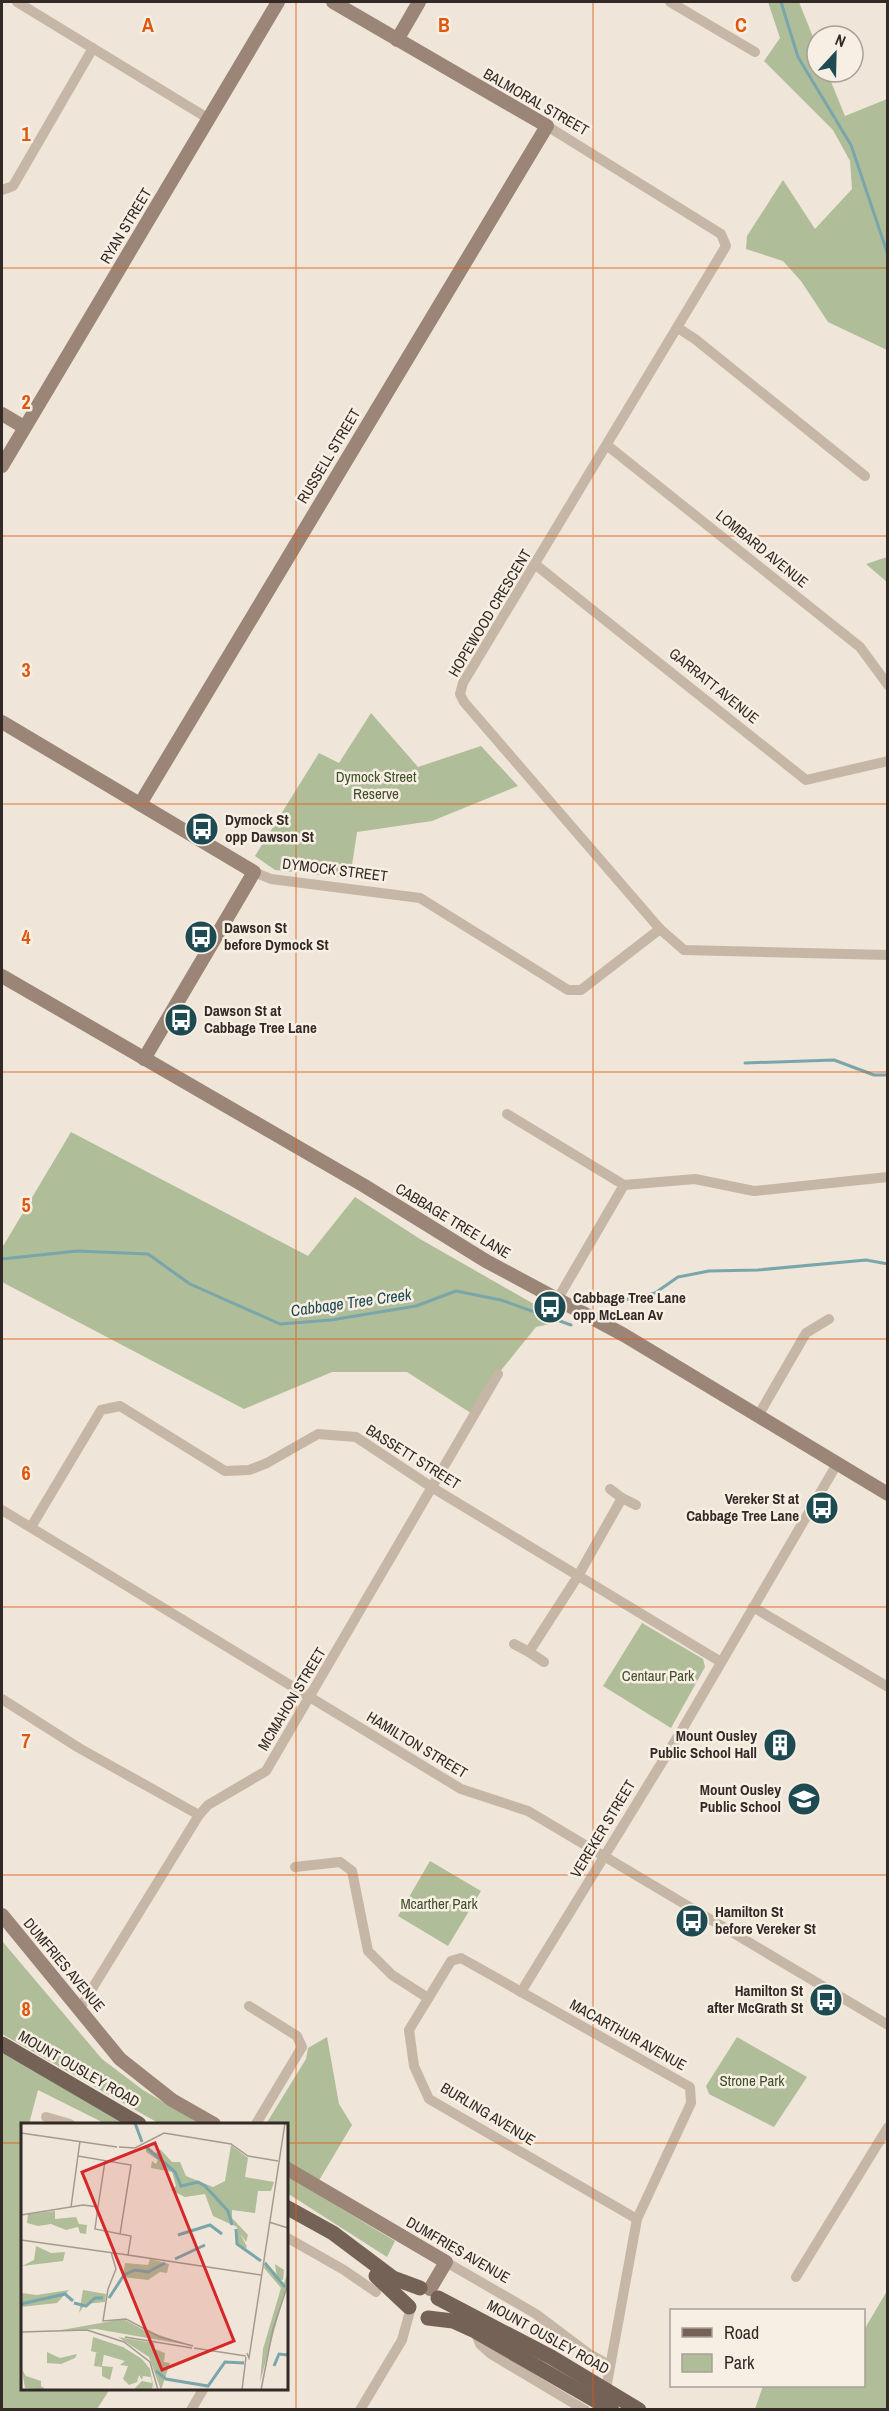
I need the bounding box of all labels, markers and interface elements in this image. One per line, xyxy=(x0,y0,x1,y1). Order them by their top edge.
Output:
text: A xyxy=(142,11,154,38)
text: B xyxy=(438,11,450,38)
text: C xyxy=(735,11,747,38)
north arrow xyxy=(805,24,865,84)
text: N xyxy=(832,28,849,52)
street label: BALMORAL STREET xyxy=(480,63,593,141)
text: 1 xyxy=(21,120,31,147)
street label: RYAN STREET xyxy=(95,183,157,268)
text: 2 xyxy=(21,388,31,415)
street label: RUSSELL STREET xyxy=(292,404,366,507)
street label: LOMBARD AVENUE xyxy=(712,505,813,592)
street label: HOPEWOOD CRESCENT xyxy=(443,545,536,681)
street label: GARRATT AVENUE xyxy=(665,643,764,728)
text: 3 xyxy=(21,656,31,683)
park label: Dymock Street Reserve xyxy=(336,766,417,804)
place label: Dymock St opp Dawson St xyxy=(225,809,314,847)
bus stop icon: Dymock St opp Dawson St xyxy=(184,811,220,847)
street label: DYMOCK STREET xyxy=(281,853,389,886)
place label: Dawson St before Dymock St xyxy=(224,917,329,955)
bus stop icon: Dawson St before Dymock St xyxy=(183,919,219,955)
text: 4 xyxy=(21,923,31,950)
place label: Dawson St at Cabbage Tree Lane xyxy=(204,1000,317,1038)
bus stop icon: Dawson St at Cabbage Tree Lane xyxy=(163,1002,199,1038)
street label: CABBAGE TREE LANE xyxy=(392,1178,515,1263)
text: 5 xyxy=(21,1191,31,1218)
water label: Cabbage Tree Creek xyxy=(289,1283,413,1321)
place label: Cabbage Tree Lane opp McLean Av xyxy=(573,1287,686,1325)
bus stop icon: Cabbage Tree Lane opp McLean Av xyxy=(532,1289,568,1325)
street label: BASSETT STREET xyxy=(362,1419,465,1494)
text: 6 xyxy=(21,1459,31,1486)
place label: Vereker St at Cabbage Tree Lane xyxy=(686,1488,799,1526)
bus stop icon: Vereker St at Cabbage Tree Lane xyxy=(804,1490,840,1526)
street label: MCMAHON STREET xyxy=(252,1643,331,1754)
park label: Centaur Park xyxy=(622,1665,695,1686)
street label: HAMILTON STREET xyxy=(363,1706,472,1783)
place label: Mount Ousley Public School Hall xyxy=(650,1725,757,1763)
text: 7 xyxy=(21,1727,31,1754)
building icon: Mount Ousley Public School Hall xyxy=(762,1727,798,1763)
street label: VEREKER STREET xyxy=(565,1775,640,1882)
place label: Mount Ousley Public School xyxy=(700,1779,781,1817)
school or university icon: Mount Ousley Public School xyxy=(786,1781,822,1817)
park label: Mcarther Park xyxy=(400,1893,478,1914)
place label: Hamilton St before Vereker St xyxy=(715,1901,816,1939)
bus stop icon: Hamilton St before Vereker St xyxy=(674,1903,710,1939)
street label: DUMFRIES AVENUE xyxy=(19,1913,110,2016)
place label: Hamilton St after McGrath St xyxy=(707,1980,803,2018)
bus stop icon: Hamilton St after McGrath St xyxy=(808,1982,844,2018)
street label: MACARTHUR AVENUE xyxy=(566,1994,691,2075)
text: 8 xyxy=(21,1995,31,2022)
street label: MOUNT OUSLEY ROAD xyxy=(15,2025,144,2112)
park label: Strone Park xyxy=(720,2070,785,2091)
street label: BURLING AVENUE xyxy=(437,2077,540,2150)
inset map xyxy=(21,2123,288,2390)
street label: DUMFRIES AVENUE xyxy=(402,2211,514,2288)
street label: MOUNT OUSLEY ROAD xyxy=(483,2294,613,2379)
legend xyxy=(670,2309,865,2387)
text: Road xyxy=(724,2320,759,2345)
text: Park xyxy=(724,2350,755,2375)

